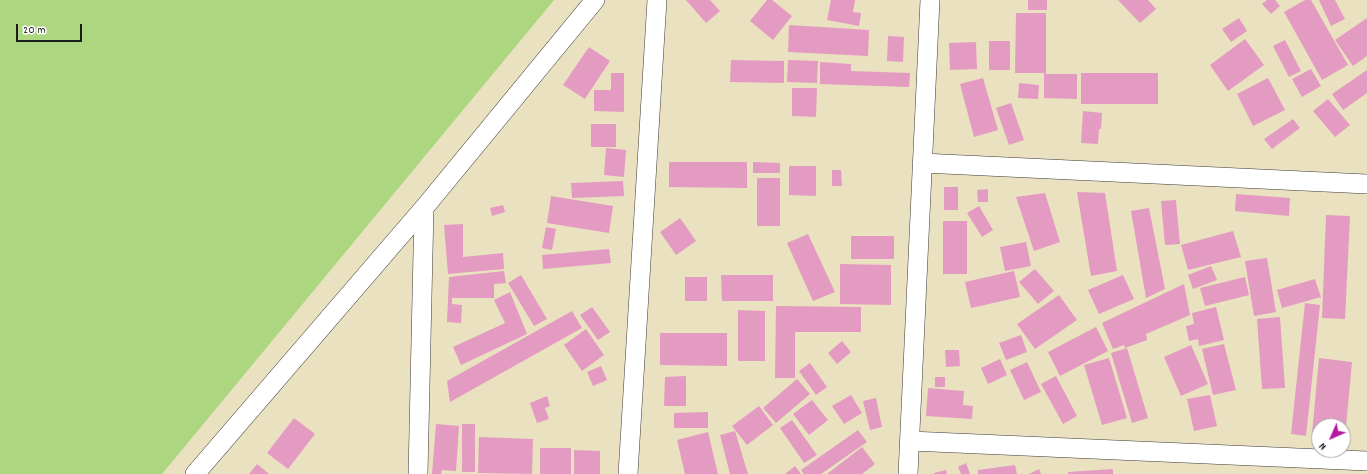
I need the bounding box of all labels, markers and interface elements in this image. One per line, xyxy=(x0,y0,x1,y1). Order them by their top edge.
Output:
scale bar xyxy=(18,16,84,42)
text: 20 m xyxy=(23,22,46,39)
north arrow xyxy=(1311,418,1351,458)
text: N xyxy=(1316,438,1331,453)

